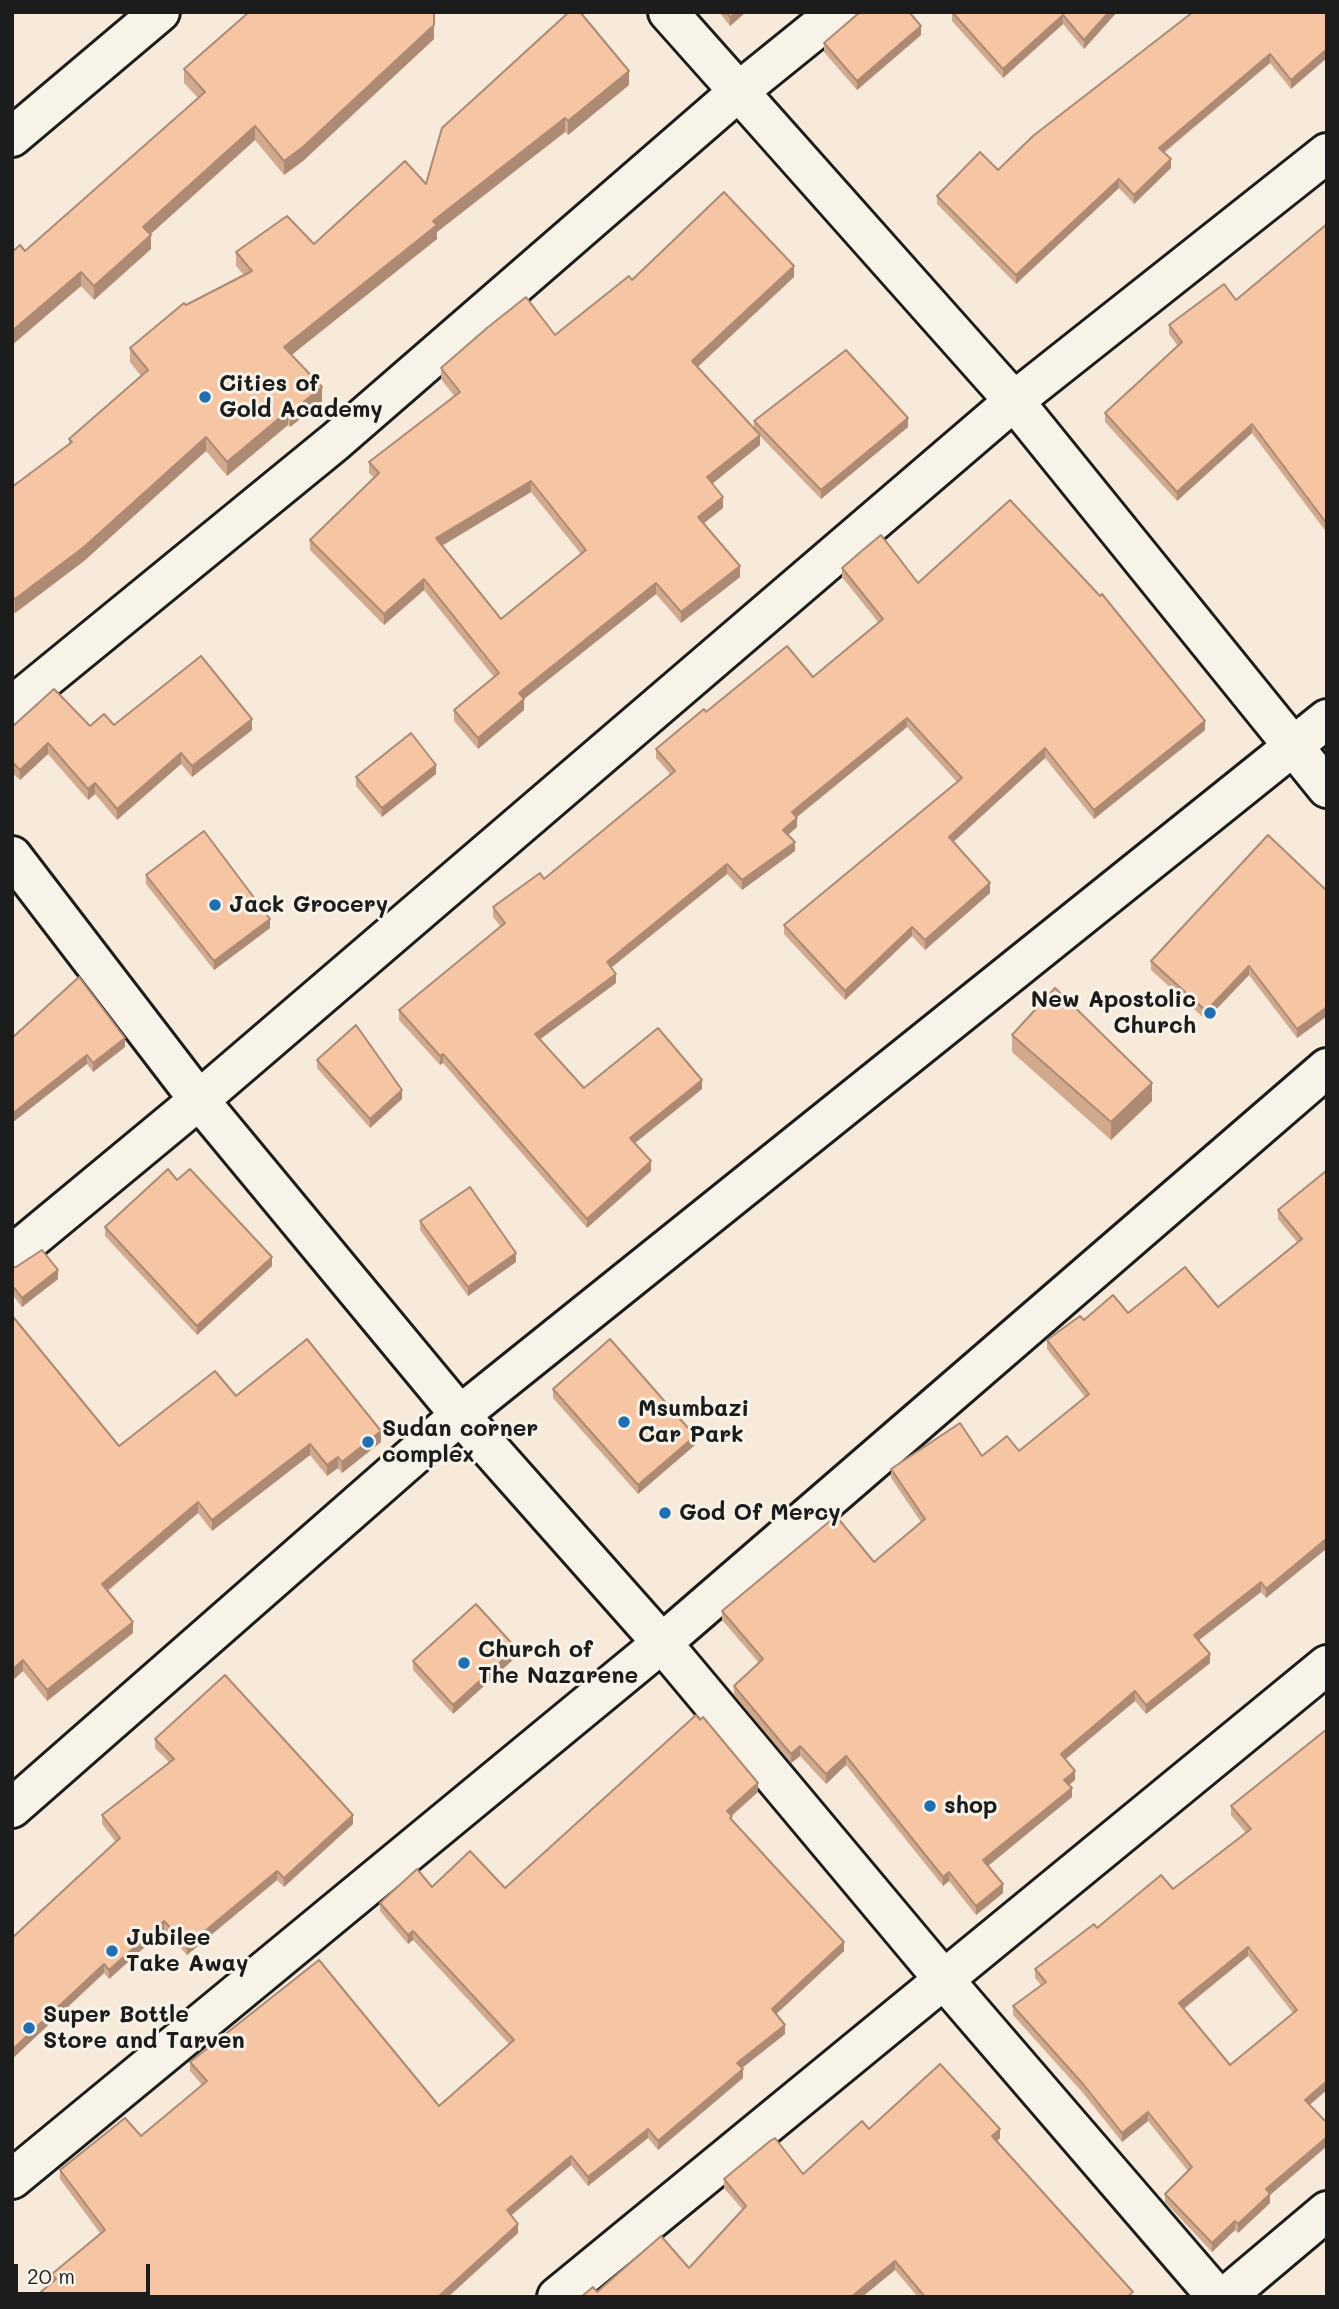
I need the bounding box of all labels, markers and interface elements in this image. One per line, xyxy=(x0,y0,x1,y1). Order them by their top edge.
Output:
place label: Cities of Gold Academy xyxy=(219,370,383,424)
marker: Cities of Gold Academy xyxy=(197,389,213,405)
place label: Jack Grocery xyxy=(229,891,388,919)
marker: Jack Grocery xyxy=(207,897,223,913)
place label: New Apostolic Church xyxy=(1031,986,1196,1040)
marker: New Apostolic Church xyxy=(1202,1005,1218,1021)
place label: Msumbazi Car Park xyxy=(638,1395,749,1449)
marker: Msumbazi Car Park xyxy=(616,1414,632,1430)
place label: Sudan corner complex xyxy=(382,1415,538,1469)
marker: Sudan corner complex xyxy=(360,1434,376,1450)
place label: God Of Mercy xyxy=(679,1499,841,1527)
marker: God Of Mercy xyxy=(657,1505,673,1521)
place label: Church of The Nazarene xyxy=(478,1636,638,1690)
marker: Church of The Nazarene xyxy=(456,1655,472,1671)
place label: shop xyxy=(944,1792,997,1820)
marker: shop xyxy=(922,1798,938,1814)
place label: Jubilee Take Away xyxy=(126,1924,248,1978)
marker: Jubilee Take Away xyxy=(104,1943,120,1959)
place label: Super Bottle Store and Tarven xyxy=(43,2001,245,2055)
marker: Super Bottle Store and Tarven xyxy=(21,2020,37,2036)
scale bar xyxy=(18,2250,154,2294)
text: 20 m xyxy=(27,2262,75,2289)

